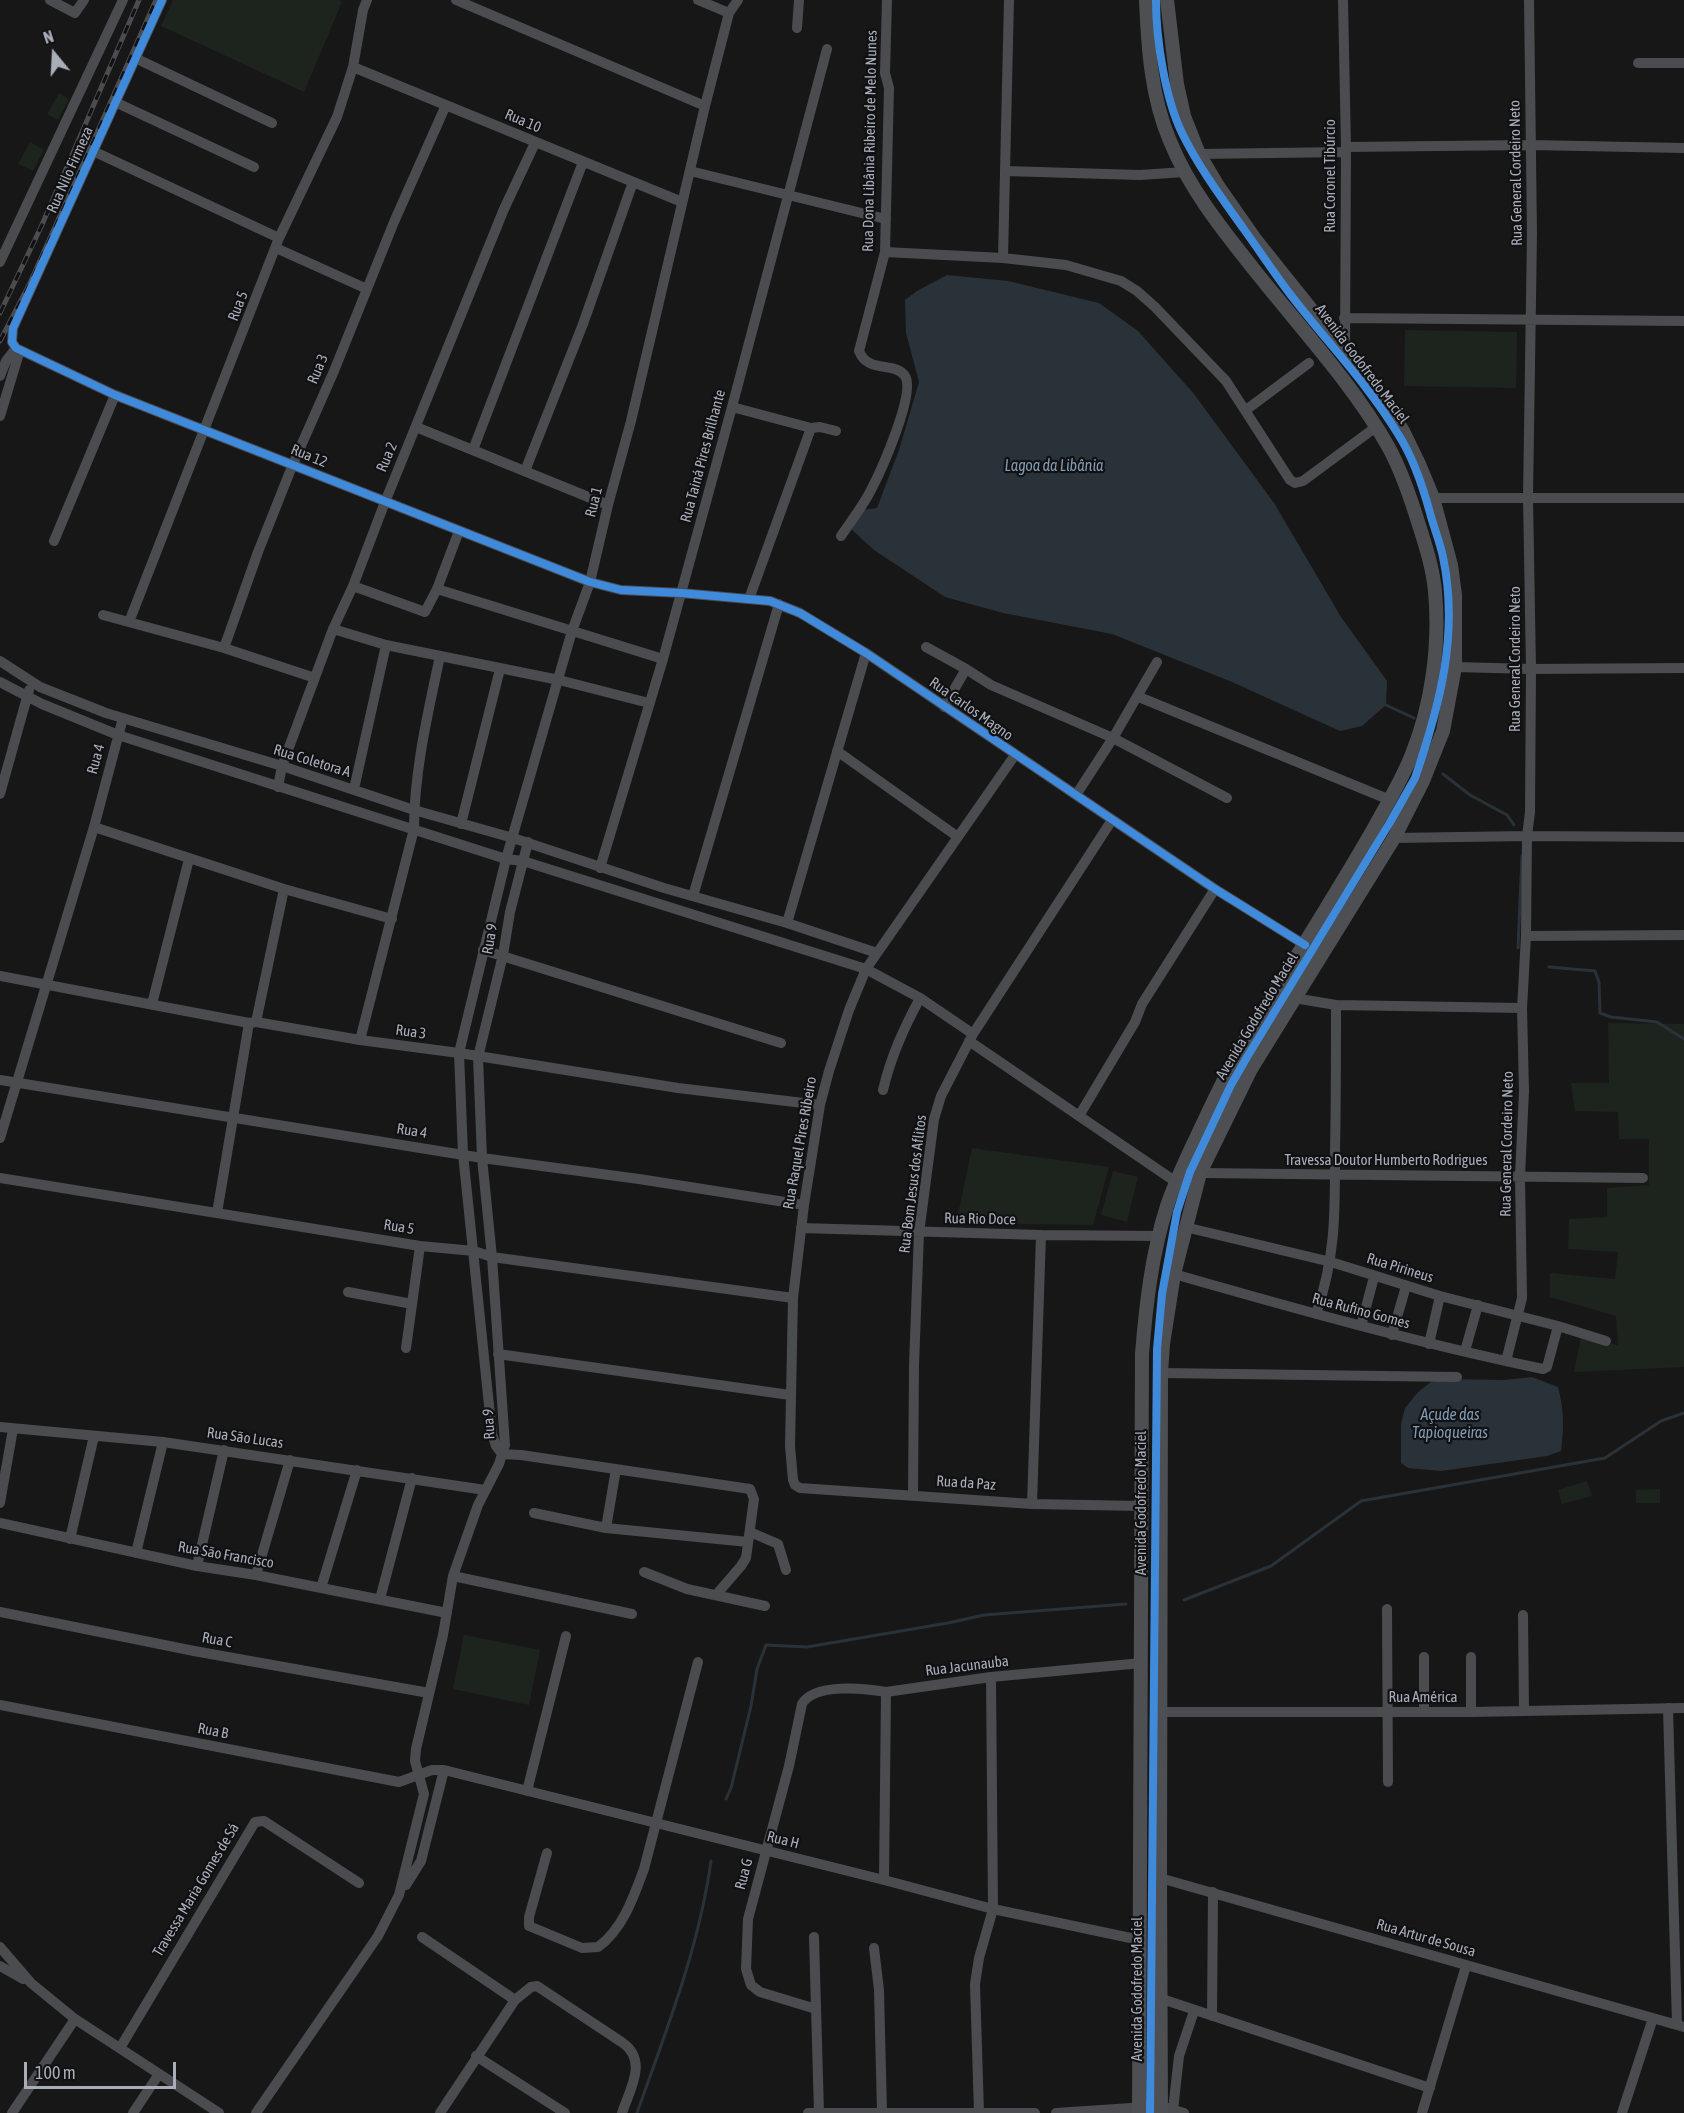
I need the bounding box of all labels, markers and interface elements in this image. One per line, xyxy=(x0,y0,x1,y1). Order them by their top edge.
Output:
north arrow xyxy=(24,24,84,84)
text: N xyxy=(41,27,56,47)
street label: Rua Dona Libânia Ribeiro de Melo Nunes xyxy=(859,30,881,252)
street label: Rua General Cordeiro Neto xyxy=(1506,100,1526,246)
street label: Rua 10 xyxy=(502,105,544,137)
street label: Rua Coronel Tibúrcio xyxy=(1321,119,1339,233)
street label: Rua Nilo Firmeza xyxy=(43,124,97,216)
street label: Rua 5 xyxy=(224,288,252,324)
street label: Avenida Godofredo Maciel xyxy=(1311,301,1413,427)
street label: Rua 3 xyxy=(304,351,332,387)
street label: Rua Tainá Pires Brilhante xyxy=(677,388,729,524)
street label: Rua 2 xyxy=(373,439,401,475)
street label: Rua 12 xyxy=(288,441,330,471)
water label: Lagoa da Libânia xyxy=(1005,456,1103,476)
street label: Rua 1 xyxy=(582,485,606,519)
street label: Rua General Cordeiro Neto xyxy=(1506,586,1524,732)
street label: Rua Carlos Magno xyxy=(926,674,1016,744)
street label: Rua Coletora A xyxy=(271,741,353,781)
street label: Rua 4 xyxy=(83,742,109,776)
street label: Rua 9 xyxy=(478,922,502,956)
street label: Avenida Godofredo Maciel xyxy=(1212,949,1302,1083)
street label: Rua 3 xyxy=(394,1021,428,1043)
street label: Rua General Cordeiro Neto xyxy=(1497,1071,1517,1217)
street label: Rua Raquel Pires Ribeiro xyxy=(779,1075,821,1211)
street label: Rua Bom Jesus dos Aflitos xyxy=(896,1114,930,1254)
street label: Rua 4 xyxy=(395,1120,429,1142)
street label: Travessa Doutor Humberto Rodrigues xyxy=(1284,1151,1488,1169)
street label: Rua Rio Doce xyxy=(944,1209,1016,1229)
street label: Rua 5 xyxy=(382,1216,416,1238)
street label: Rua Pirineus xyxy=(1364,1249,1436,1287)
street label: Rua Rufino Gomes xyxy=(1310,1289,1412,1333)
water label: Açude das Tapioqueiras xyxy=(1412,1405,1488,1443)
street label: Rua 9 xyxy=(479,1408,499,1440)
street label: Rua São Lucas xyxy=(206,1424,284,1452)
street label: Avenida Godofredo Maciel xyxy=(1132,1431,1150,1575)
street label: Rua da Paz xyxy=(936,1472,996,1494)
street label: Rua São Francisco xyxy=(177,1538,275,1572)
street label: Rua C xyxy=(200,1628,234,1652)
street label: Rua Jacunauba xyxy=(924,1652,1010,1680)
street label: Rua América xyxy=(1388,1688,1458,1706)
street label: Rua B xyxy=(196,1719,230,1743)
street label: Travessa Maria Gomes de Sá xyxy=(149,1820,243,1960)
street label: Rua H xyxy=(765,1827,801,1853)
street label: Rua G xyxy=(731,1856,757,1892)
street label: Rua Artur de Sousa xyxy=(1374,1915,1478,1961)
street label: Avenida Godofredo Maciel xyxy=(1128,1917,1146,2061)
scale bar xyxy=(27,2050,178,2088)
text: 100 m xyxy=(35,2062,76,2083)

